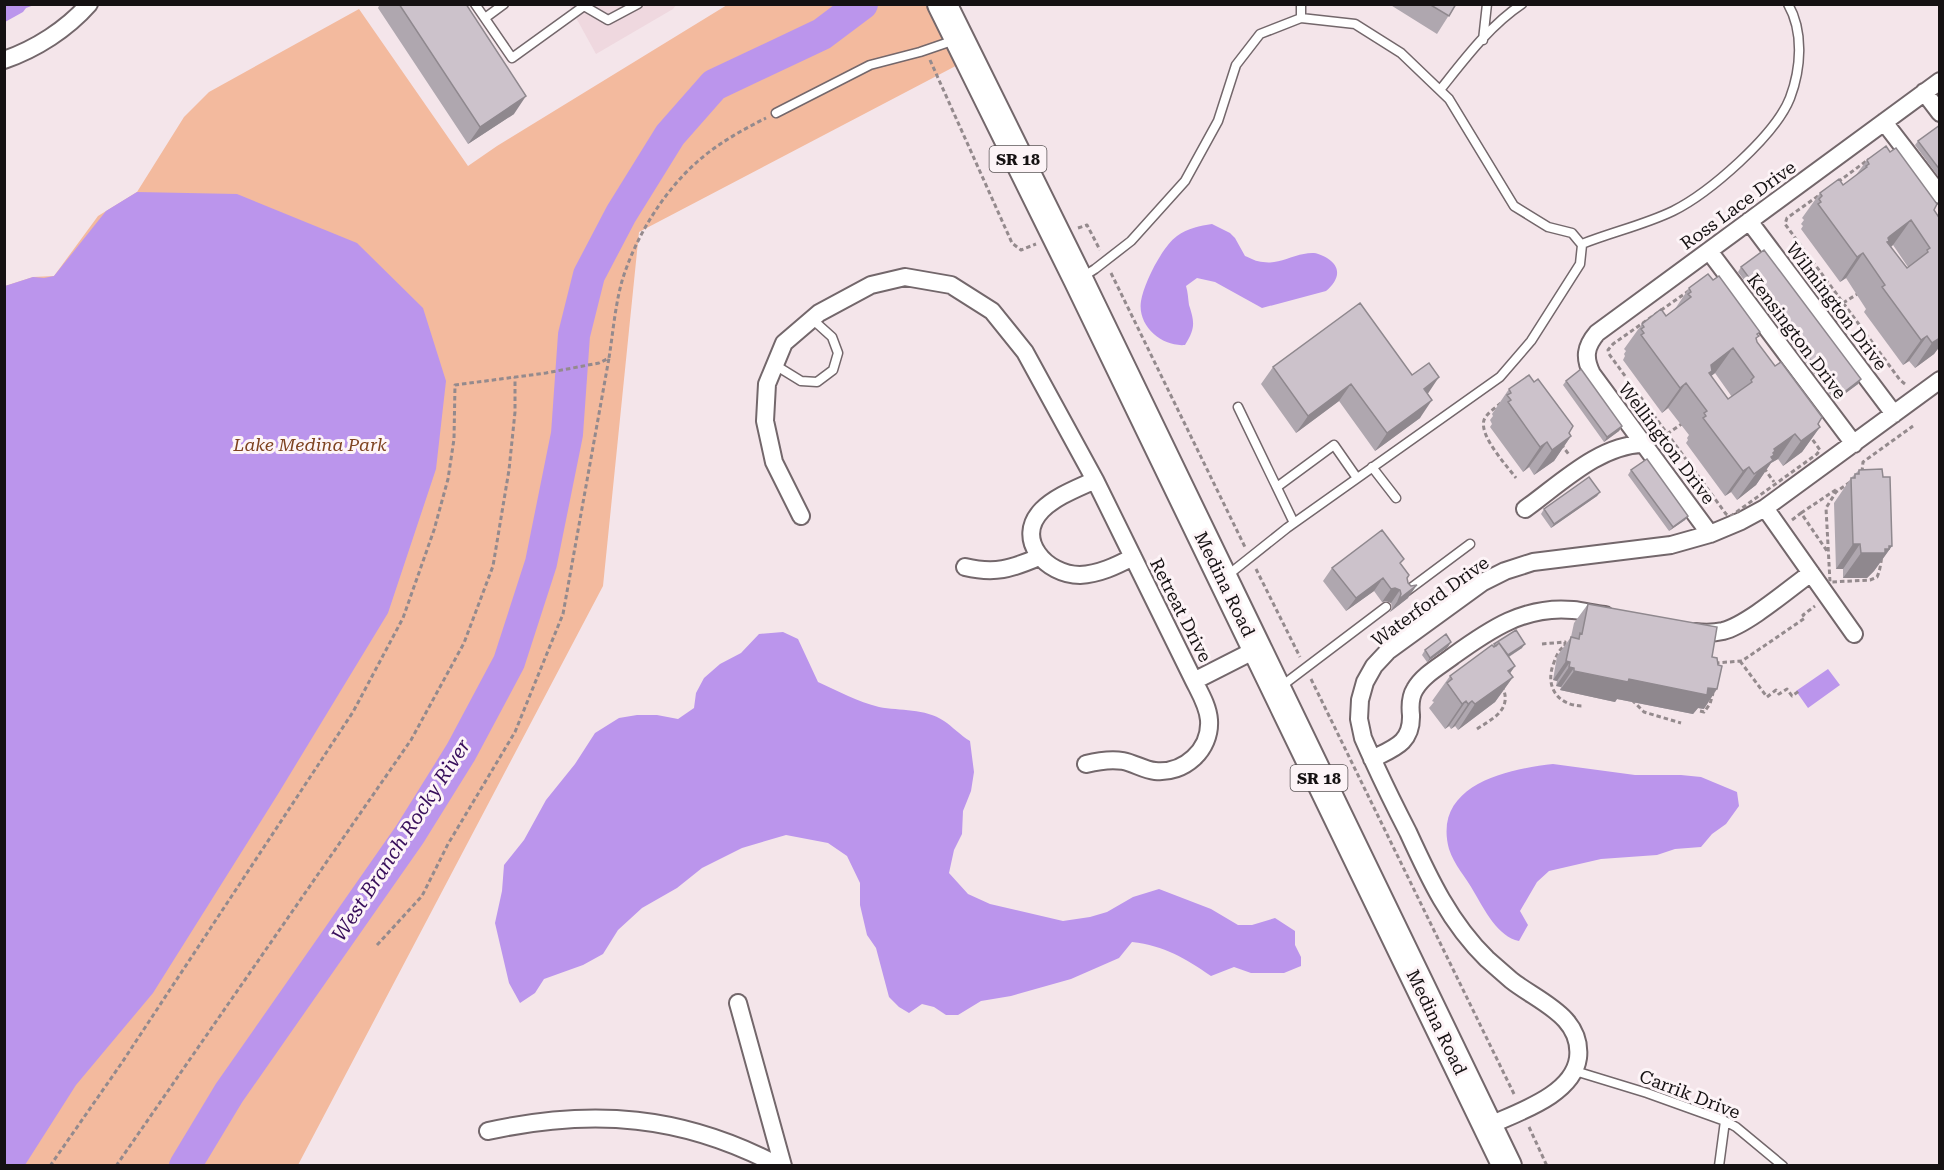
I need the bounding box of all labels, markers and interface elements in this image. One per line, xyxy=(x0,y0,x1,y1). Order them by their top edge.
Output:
road number: SR 18 xyxy=(990,146,1046,172)
street label: Ross Lace Drive xyxy=(1676,156,1800,254)
street label: Wilmington Drive xyxy=(1782,238,1892,374)
street label: Kensington Drive xyxy=(1743,269,1851,403)
street label: Wellington Drive xyxy=(1614,378,1720,508)
park label: Lake Medina Park xyxy=(232,434,387,455)
street label: Medina Road xyxy=(1190,528,1260,640)
street label: Waterford Drive xyxy=(1368,552,1493,650)
street label: Retreat Drive xyxy=(1146,555,1216,666)
water label: West Branch Rocky River xyxy=(327,734,476,946)
road number: SR 18 xyxy=(1290,765,1348,791)
street label: Medina Road xyxy=(1402,966,1472,1078)
street label: Carrik Drive xyxy=(1637,1065,1743,1123)

